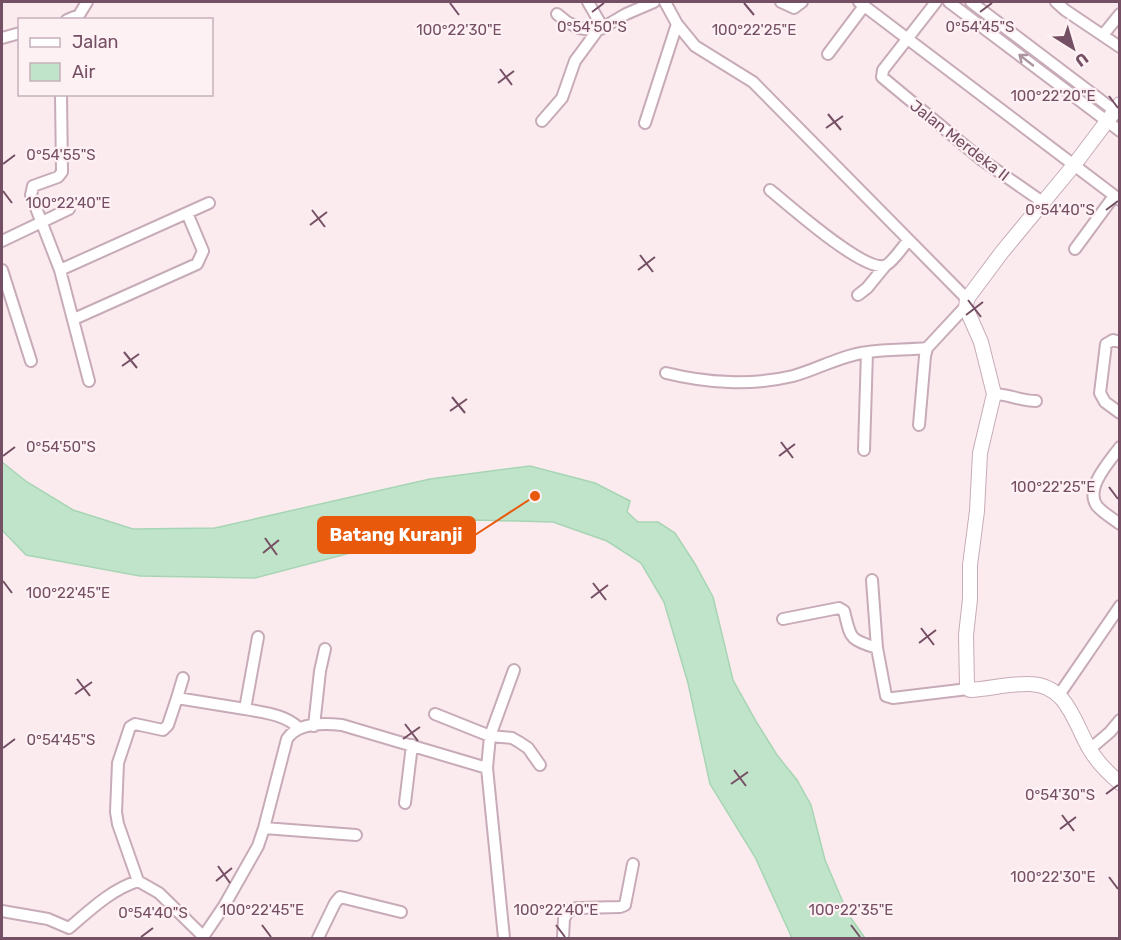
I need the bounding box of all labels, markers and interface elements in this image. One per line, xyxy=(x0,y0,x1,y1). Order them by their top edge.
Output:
legend xyxy=(18,18,213,96)
text: 0°54'50"S xyxy=(557,18,627,36)
text: 0°54'45"S xyxy=(946,18,1014,36)
north arrow xyxy=(1043,18,1103,78)
text: 100°22'30"E xyxy=(416,21,502,39)
text: 100°22'25"E xyxy=(712,21,796,39)
text: Jalan xyxy=(72,31,119,53)
text: U xyxy=(1071,48,1092,71)
one-way arrow xyxy=(1019,54,1035,67)
text: Air xyxy=(72,61,95,83)
text: 100°22'20"E xyxy=(1010,87,1096,105)
street label: Jalan Merdeka II xyxy=(906,96,1013,185)
text: 0°54'55"S xyxy=(26,146,96,164)
text: 100°22'40"E xyxy=(26,194,110,212)
text: 0°54'40"S xyxy=(1025,201,1095,219)
text: 0°54'50"S xyxy=(26,438,96,456)
text: 100°22'25"E xyxy=(1011,478,1095,496)
callout: Batang Kuranji xyxy=(318,517,475,553)
text: Batang Kuranji xyxy=(330,524,463,546)
text: 100°22'45"E xyxy=(26,584,110,602)
text: 0°54'45"S xyxy=(27,731,95,749)
text: 0°54'30"S xyxy=(1025,786,1095,804)
text: 100°22'30"E xyxy=(1010,868,1096,886)
text: 100°22'45"E xyxy=(220,901,304,919)
text: 100°22'40"E xyxy=(514,901,598,919)
text: 100°22'35"E xyxy=(809,901,893,919)
text: 0°54'40"S xyxy=(118,904,188,922)

